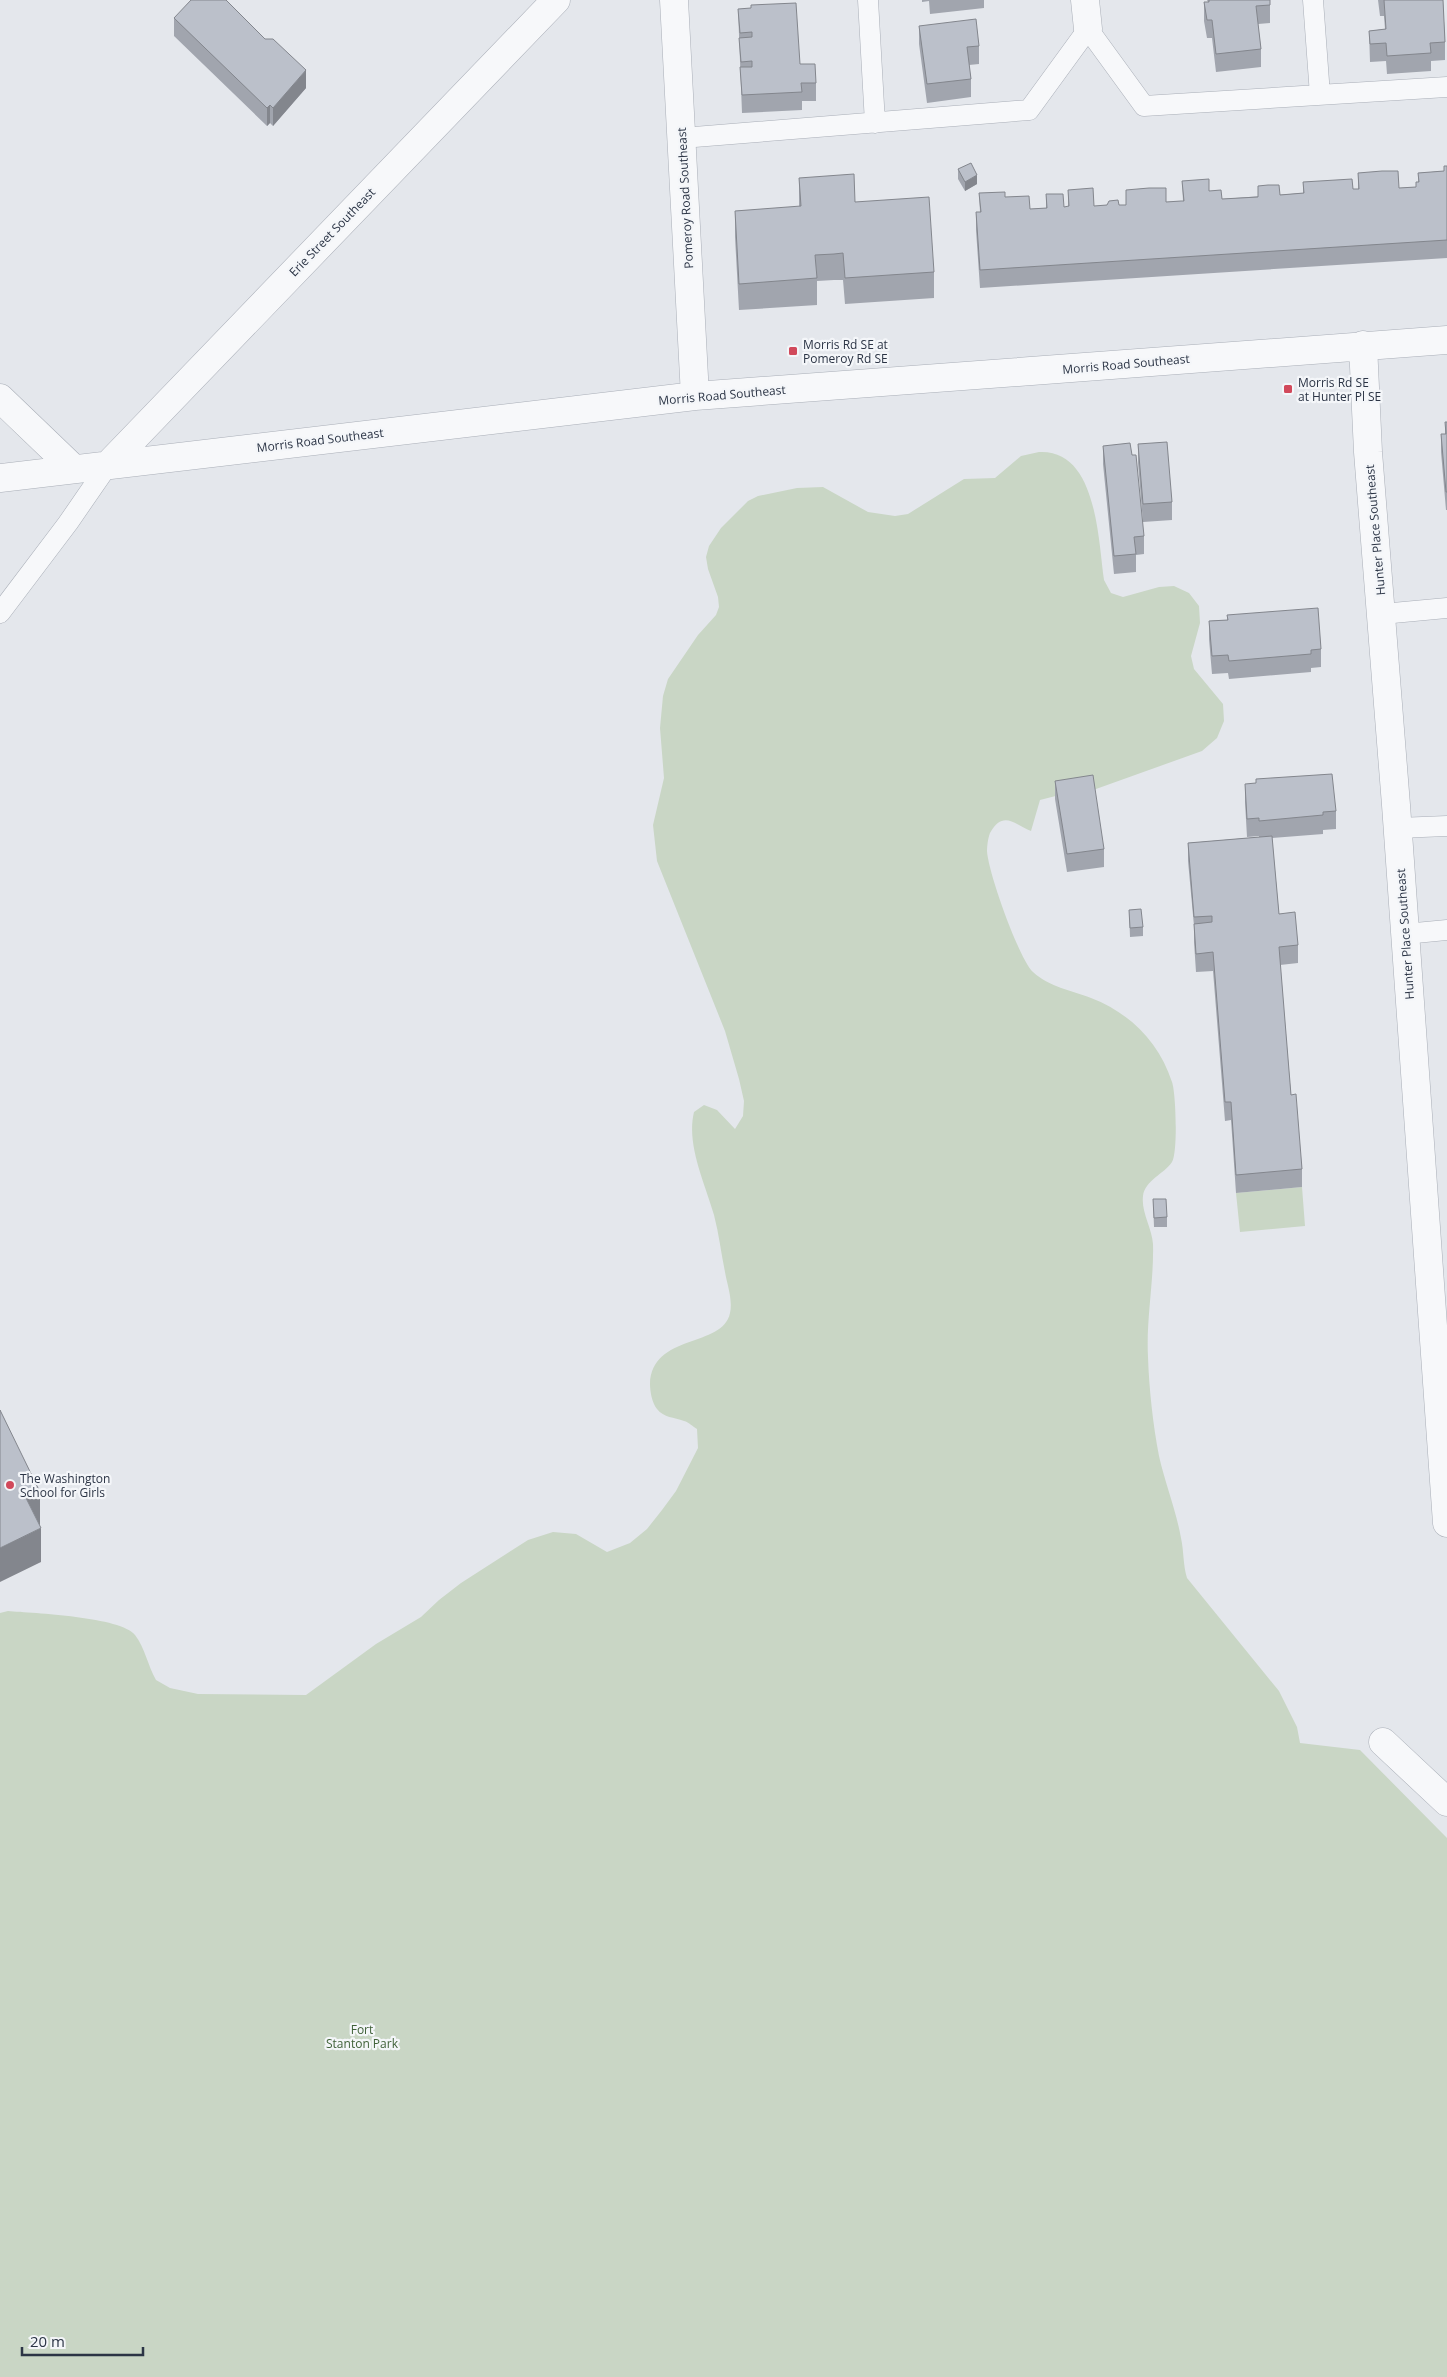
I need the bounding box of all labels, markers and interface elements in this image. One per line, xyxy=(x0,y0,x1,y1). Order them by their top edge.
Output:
street label: Pomeroy Road Southeast xyxy=(673,127,697,269)
street label: Erie Street Southeast xyxy=(285,184,379,280)
place label: Morris Rd SE at Pomeroy Rd SE xyxy=(803,336,888,367)
marker: Morris Rd SE at Pomeroy Rd SE xyxy=(787,345,799,357)
street label: Morris Road Southeast xyxy=(1062,350,1190,378)
place label: Morris Rd SE at Hunter Pl SE xyxy=(1298,374,1381,405)
street label: Morris Road Southeast xyxy=(658,381,786,409)
marker: Morris Rd SE at Hunter Pl SE xyxy=(1282,383,1294,395)
street label: Morris Road Southeast xyxy=(256,424,384,456)
street label: Hunter Place Southeast xyxy=(1361,464,1389,596)
street label: Hunter Place Southeast xyxy=(1392,868,1418,1000)
place label: The Washington School for Girls xyxy=(20,1470,110,1501)
marker: The Washington School for Girls xyxy=(4,1479,16,1491)
park label: Fort Stanton Park xyxy=(326,2021,399,2052)
scale bar xyxy=(22,2324,144,2356)
text: 20 m xyxy=(30,2331,65,2351)

